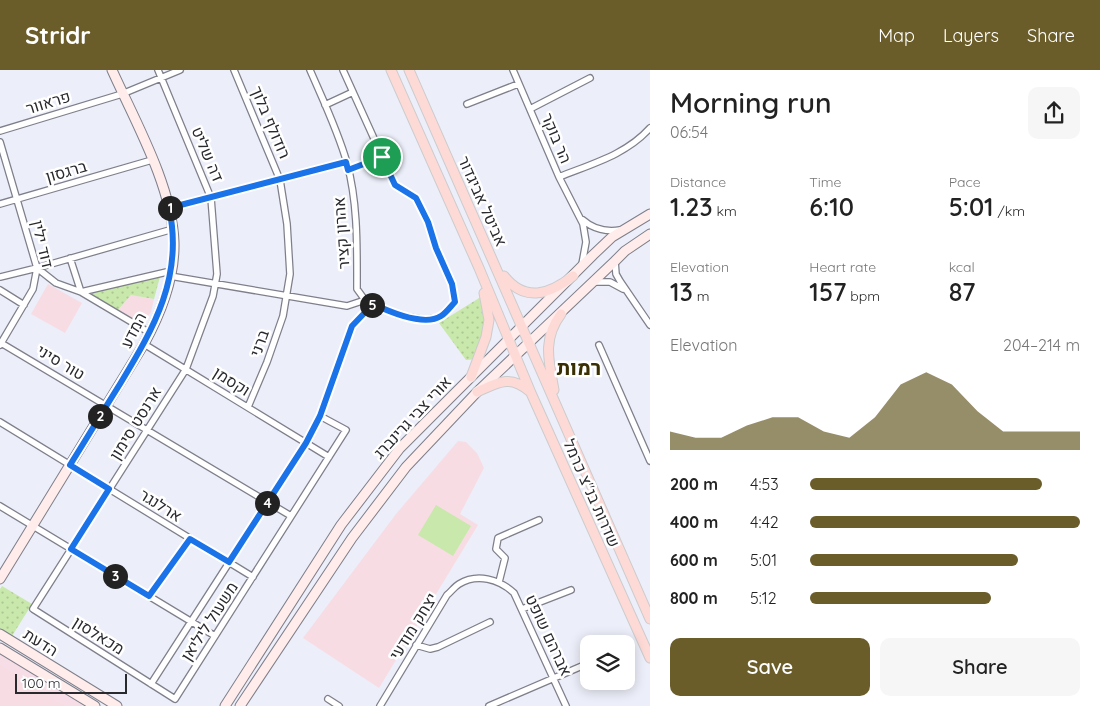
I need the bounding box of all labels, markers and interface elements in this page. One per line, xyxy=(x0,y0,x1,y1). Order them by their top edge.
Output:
text: Stridr xyxy=(25,20,91,50)
text: Map xyxy=(878,24,915,47)
text: Layers xyxy=(943,24,999,47)
text: Share xyxy=(1027,24,1075,47)
street label: רודולף בלוך xyxy=(247,83,295,161)
text: Morning run xyxy=(670,85,831,120)
street label: פראוור xyxy=(23,86,73,118)
button: share xyxy=(1028,87,1080,139)
street label: הר בוקר xyxy=(538,110,576,166)
text: 06:54 xyxy=(670,122,708,142)
street label: דה שליט xyxy=(188,124,228,184)
pin xyxy=(361,136,403,178)
icon: arrive xyxy=(368,143,396,171)
street label: אביטל אביגדור xyxy=(454,153,512,249)
street label: ברגסון xyxy=(43,155,89,186)
text: Distance xyxy=(670,173,726,191)
text: Time xyxy=(809,173,841,191)
text: Pace xyxy=(949,173,981,191)
text: 1.23 xyxy=(670,191,713,222)
text: 6:10 xyxy=(809,191,854,222)
text: 5:01 xyxy=(949,191,994,222)
pin: 1 xyxy=(158,196,182,220)
street label: אהרון קציר xyxy=(328,196,354,270)
text: 1 xyxy=(168,199,173,217)
text: km xyxy=(713,202,737,220)
text: /km xyxy=(994,202,1025,220)
street label: דוד ילין xyxy=(28,218,58,270)
text: Elevation xyxy=(670,258,729,276)
text: Heart rate xyxy=(809,258,876,276)
text: kcal xyxy=(949,258,975,276)
text: 13 xyxy=(670,276,693,307)
text: 157 xyxy=(809,276,846,307)
text: 87 xyxy=(949,276,975,307)
text: m xyxy=(693,287,710,305)
text: bpm xyxy=(846,287,880,305)
pin: 5 xyxy=(360,292,384,318)
text: 5 xyxy=(368,296,377,314)
street label: המדע xyxy=(116,309,150,351)
street label: ברני xyxy=(245,326,273,359)
text: Elevation xyxy=(670,335,737,355)
text: 204–214 m xyxy=(1003,335,1080,355)
street label: טור סיני xyxy=(33,340,89,384)
district label: רמות xyxy=(557,354,601,380)
street label: וקסמן xyxy=(210,362,254,400)
street label: אורי צבי גרינברג xyxy=(369,372,455,462)
street label: ארנסט סימון xyxy=(105,383,165,463)
pin: 2 xyxy=(88,404,112,428)
text: 2 xyxy=(97,407,104,425)
street label: שדרות בנ"צ כרמל xyxy=(559,436,625,550)
text: 200 m xyxy=(670,474,718,494)
text: 4:53 xyxy=(750,474,779,494)
street label: ארלנגר xyxy=(136,484,186,526)
pin: 4 xyxy=(254,490,280,516)
text: 4 xyxy=(263,494,272,512)
text: 400 m xyxy=(670,512,718,532)
text: 4:42 xyxy=(750,512,779,532)
text: 600 m xyxy=(670,550,718,570)
text: 5:01 xyxy=(750,550,777,570)
pin: 3 xyxy=(102,564,128,588)
text: 3 xyxy=(112,567,119,585)
street label: משעול ליליאן xyxy=(176,578,242,664)
text: 800 m xyxy=(670,588,718,608)
text: 5:12 xyxy=(750,588,777,608)
street label: יצחק מודעי xyxy=(385,589,441,663)
street label: אברהם שופט xyxy=(521,591,577,679)
street label: מכאלסון xyxy=(70,611,128,659)
street label: הדעת xyxy=(20,624,62,660)
map controls xyxy=(580,635,635,690)
button: layers xyxy=(580,635,635,690)
button: Save xyxy=(670,638,870,696)
button: Share xyxy=(880,638,1080,696)
scale bar xyxy=(15,671,128,694)
text: 100 m xyxy=(22,674,60,692)

